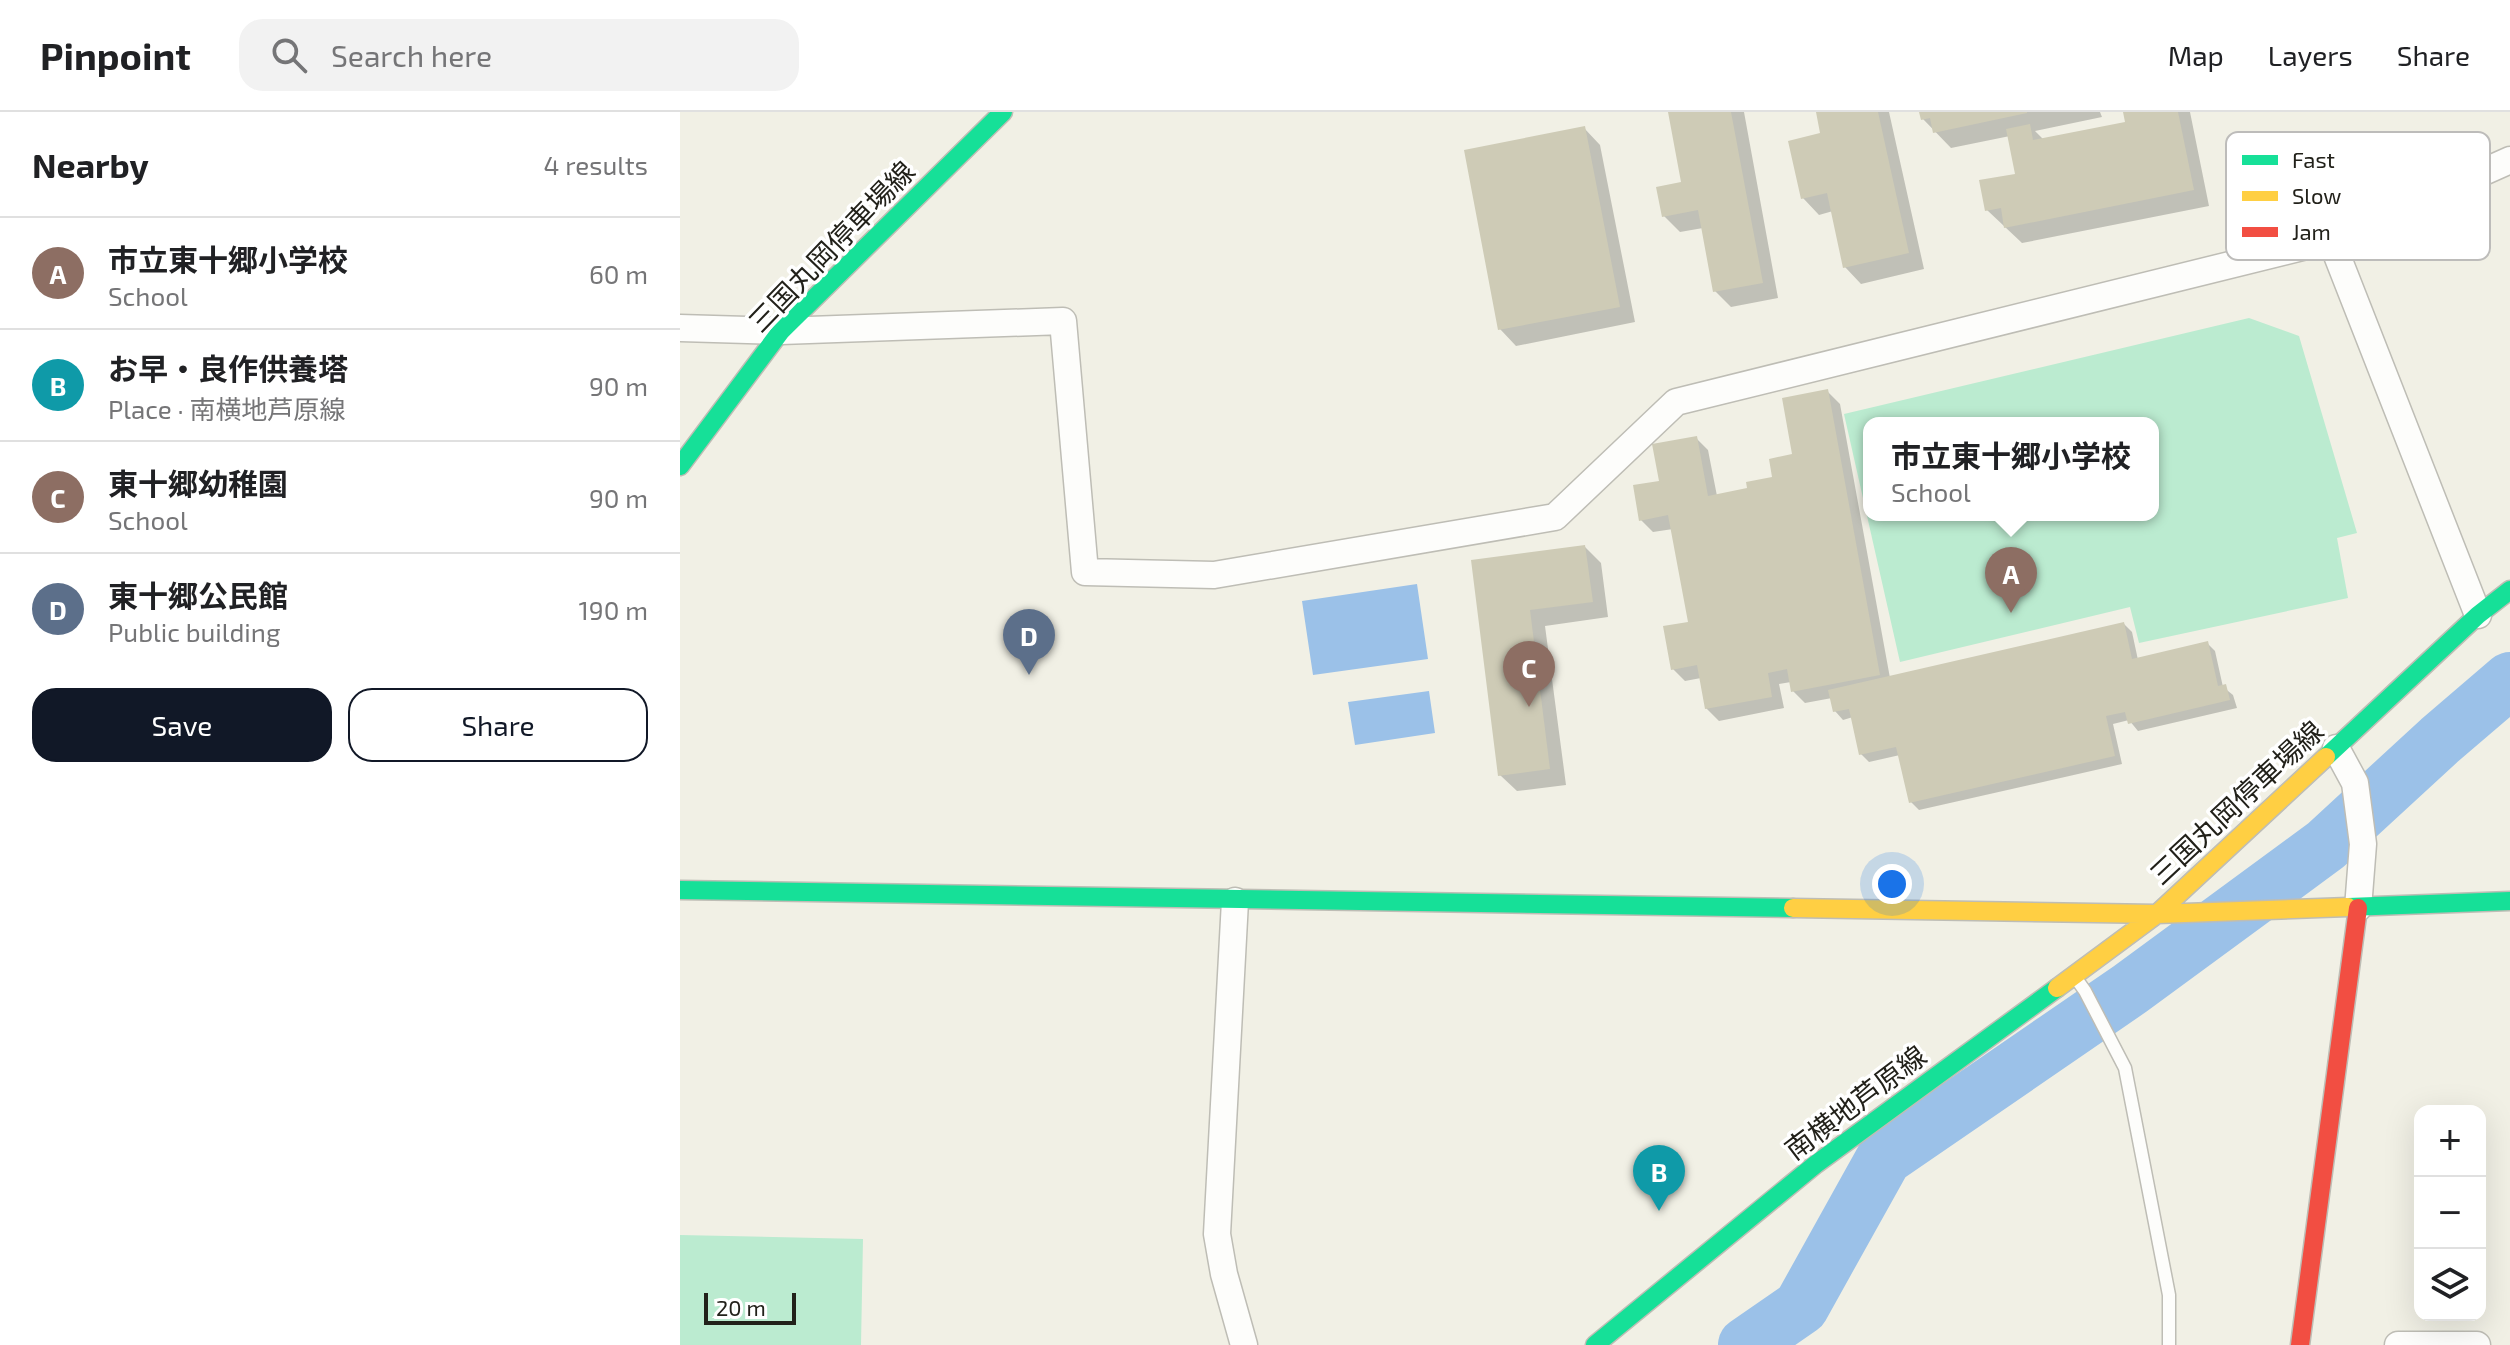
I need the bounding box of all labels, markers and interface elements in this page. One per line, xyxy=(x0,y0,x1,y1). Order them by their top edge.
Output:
search box xyxy=(239,19,799,91)
text: Pinpoint xyxy=(40,32,191,78)
icon: search xyxy=(267,33,311,77)
text: Search here xyxy=(331,37,492,73)
text: Map xyxy=(2168,38,2224,72)
text: Layers xyxy=(2268,38,2353,72)
text: Share xyxy=(2397,38,2470,72)
legend xyxy=(2226,132,2490,260)
text: Nearby xyxy=(32,144,149,185)
text: Fast xyxy=(2292,146,2335,172)
text: 4 results xyxy=(543,149,648,180)
street label: 三国丸岡停車場線 xyxy=(741,154,921,338)
text: Slow xyxy=(2292,182,2341,208)
text: Jam xyxy=(2292,218,2331,244)
text: 市立東十郷小学校 xyxy=(108,241,348,277)
text: A xyxy=(50,258,66,289)
text: 60 m xyxy=(589,258,648,289)
text: School xyxy=(108,280,188,311)
text: お早・良作供養塔 xyxy=(108,350,348,386)
text: B xyxy=(50,370,66,401)
text: 90 m xyxy=(589,370,648,401)
text: Place · 南横地芦原線 xyxy=(108,393,346,424)
popup xyxy=(1863,417,2159,521)
text: 市立東十郷小学校 xyxy=(1891,437,2131,473)
text: 東十郷幼稚園 xyxy=(108,465,288,501)
text: School xyxy=(1891,476,1971,507)
text: C xyxy=(50,482,66,513)
text: 90 m xyxy=(589,482,648,513)
text: School xyxy=(108,504,188,535)
pin: A xyxy=(1985,547,2037,613)
text: 東十郷公民館 xyxy=(108,577,288,613)
text: D xyxy=(49,594,67,625)
text: 190 m xyxy=(579,594,648,625)
pin: D xyxy=(1003,609,1055,675)
text: Public building xyxy=(108,616,280,647)
pin: C xyxy=(1503,641,1555,707)
button: Save xyxy=(32,688,332,762)
button: Share xyxy=(348,688,648,762)
street label: 三国丸岡停車場線 xyxy=(2142,713,2330,891)
your location xyxy=(1872,864,1912,904)
street label: 南横地芦原線 xyxy=(1778,1038,1932,1166)
map controls xyxy=(2414,1105,2486,1321)
button: + xyxy=(2414,1105,2486,1177)
pin: B xyxy=(1633,1145,1685,1211)
button: − xyxy=(2414,1177,2486,1249)
button: layers xyxy=(2414,1249,2486,1321)
scale bar xyxy=(704,1289,796,1325)
text: 20 m xyxy=(716,1294,766,1320)

